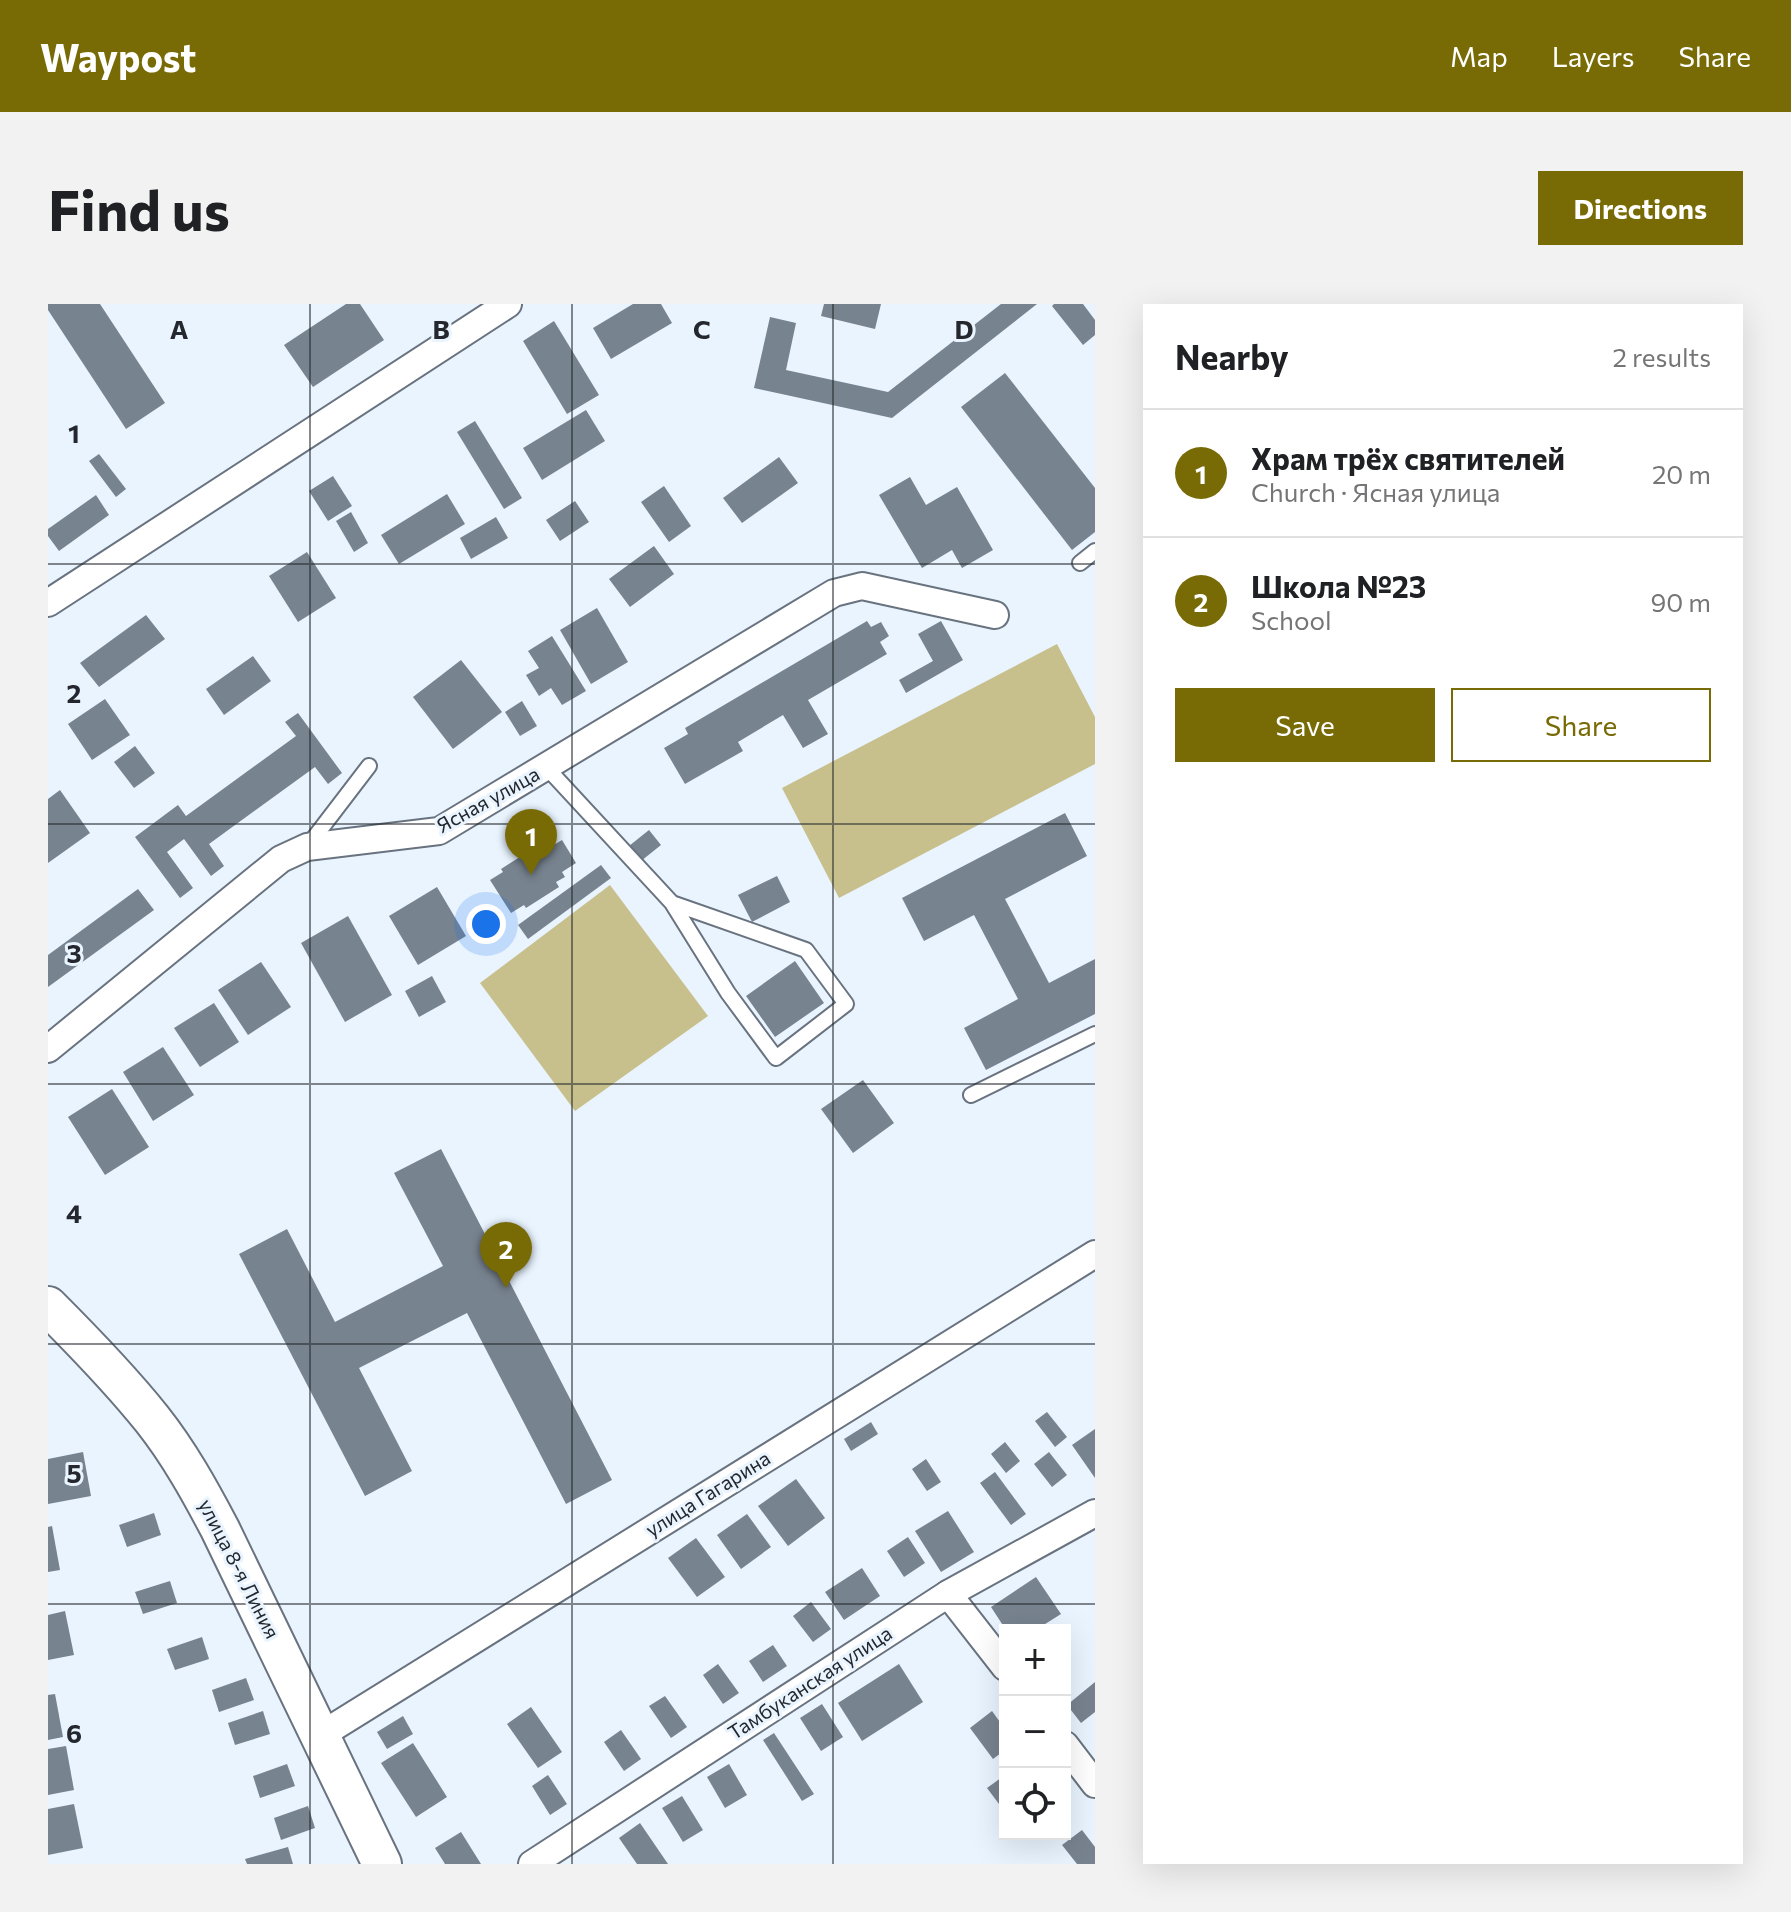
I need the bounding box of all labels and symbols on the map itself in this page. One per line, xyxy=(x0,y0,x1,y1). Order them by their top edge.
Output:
text: A xyxy=(170,313,189,344)
text: B xyxy=(432,313,450,344)
text: C xyxy=(693,313,711,344)
text: D xyxy=(954,313,974,344)
text: 1 xyxy=(68,417,80,448)
text: 2 xyxy=(67,677,81,708)
street label: Ясная улица xyxy=(432,761,543,837)
pin: 1 xyxy=(505,809,557,875)
your location xyxy=(466,904,506,944)
text: 3 xyxy=(66,937,82,968)
text: 4 xyxy=(66,1197,82,1228)
pin: 2 xyxy=(480,1222,532,1288)
street label: улица Гагарина xyxy=(641,1445,774,1541)
text: 5 xyxy=(66,1457,82,1488)
street label: улица 8-я Линия xyxy=(194,1495,285,1642)
street label: Тамбуканская улица xyxy=(723,1620,896,1744)
text: 6 xyxy=(66,1717,82,1748)

